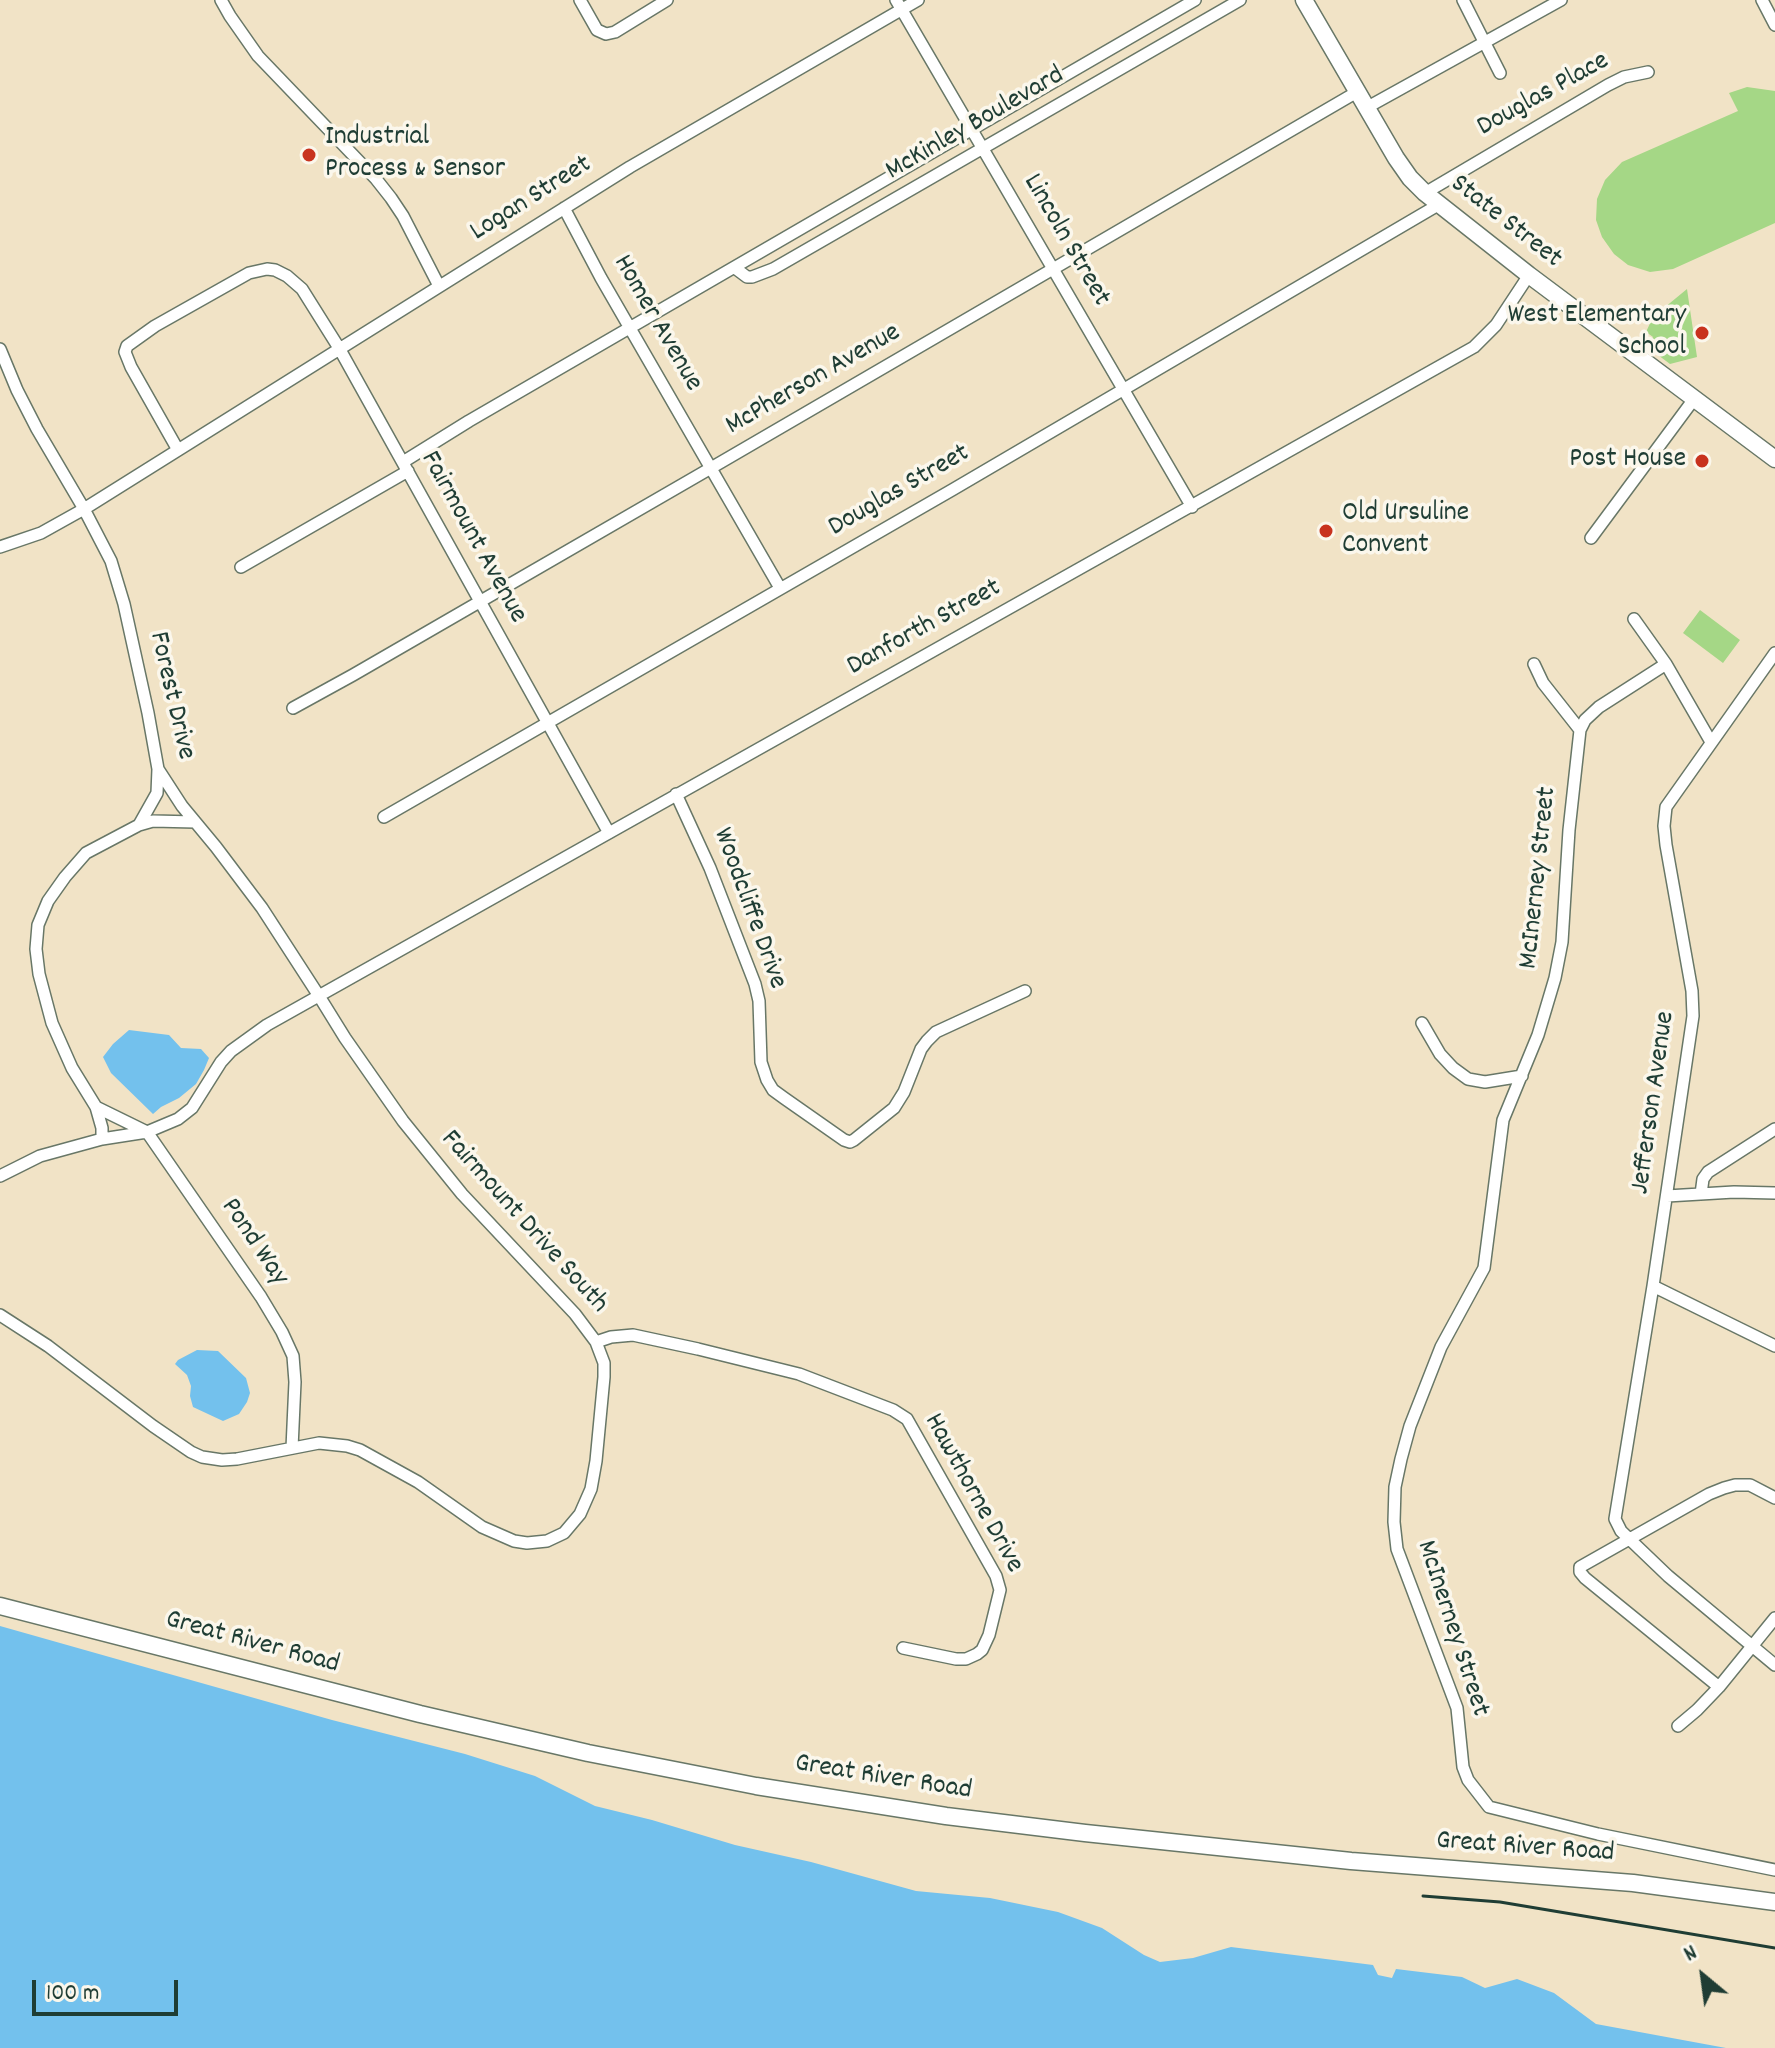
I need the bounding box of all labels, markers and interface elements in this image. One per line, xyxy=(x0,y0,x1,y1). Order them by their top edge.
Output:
street label: Douglas Place xyxy=(1472,46,1616,146)
street label: McKinley Boulevard xyxy=(881,60,1071,190)
place label: Industrial Process & Sensor xyxy=(325,122,505,188)
marker: Industrial Process & Sensor xyxy=(300,146,318,164)
street label: Logan Street xyxy=(465,150,599,250)
street label: Lincoln Street xyxy=(1014,169,1116,313)
street label: State Street xyxy=(1442,169,1568,277)
street label: Homer Avenue xyxy=(604,250,708,398)
place label: West Elementary School xyxy=(1508,300,1686,366)
street label: McPherson Avenue xyxy=(721,317,907,445)
marker: West Elementary School xyxy=(1693,324,1711,342)
street label: Douglas Street xyxy=(823,438,977,546)
place label: Post House xyxy=(1569,444,1686,478)
street label: Fairmount Avenue xyxy=(411,446,533,630)
marker: Post House xyxy=(1693,452,1711,470)
place label: Old Ursuline Convent xyxy=(1342,498,1469,564)
marker: Old Ursuline Convent xyxy=(1317,522,1335,540)
street label: Danforth Street xyxy=(842,573,1008,685)
street label: Forest Drive xyxy=(139,629,201,763)
street label: McInerney Street xyxy=(1514,785,1566,971)
street label: Woodcliffe Drive xyxy=(703,824,793,994)
street label: Jefferson Avenue xyxy=(1626,1009,1684,1197)
street label: Fairmount Drive South xyxy=(432,1124,614,1322)
street label: Pond Way xyxy=(212,1193,294,1293)
street label: Hawthorne Drive xyxy=(914,1408,1030,1580)
street label: McInerney Street xyxy=(1407,1537,1495,1721)
street label: Great River Road xyxy=(161,1605,343,1683)
street label: Great River Road xyxy=(792,1748,974,1810)
street label: Great River Road xyxy=(1435,1826,1615,1872)
north arrow xyxy=(1663,1936,1743,2016)
text: N xyxy=(1679,1938,1703,1971)
scale bar xyxy=(36,1964,182,2014)
text: 100 m xyxy=(46,1977,99,2011)

